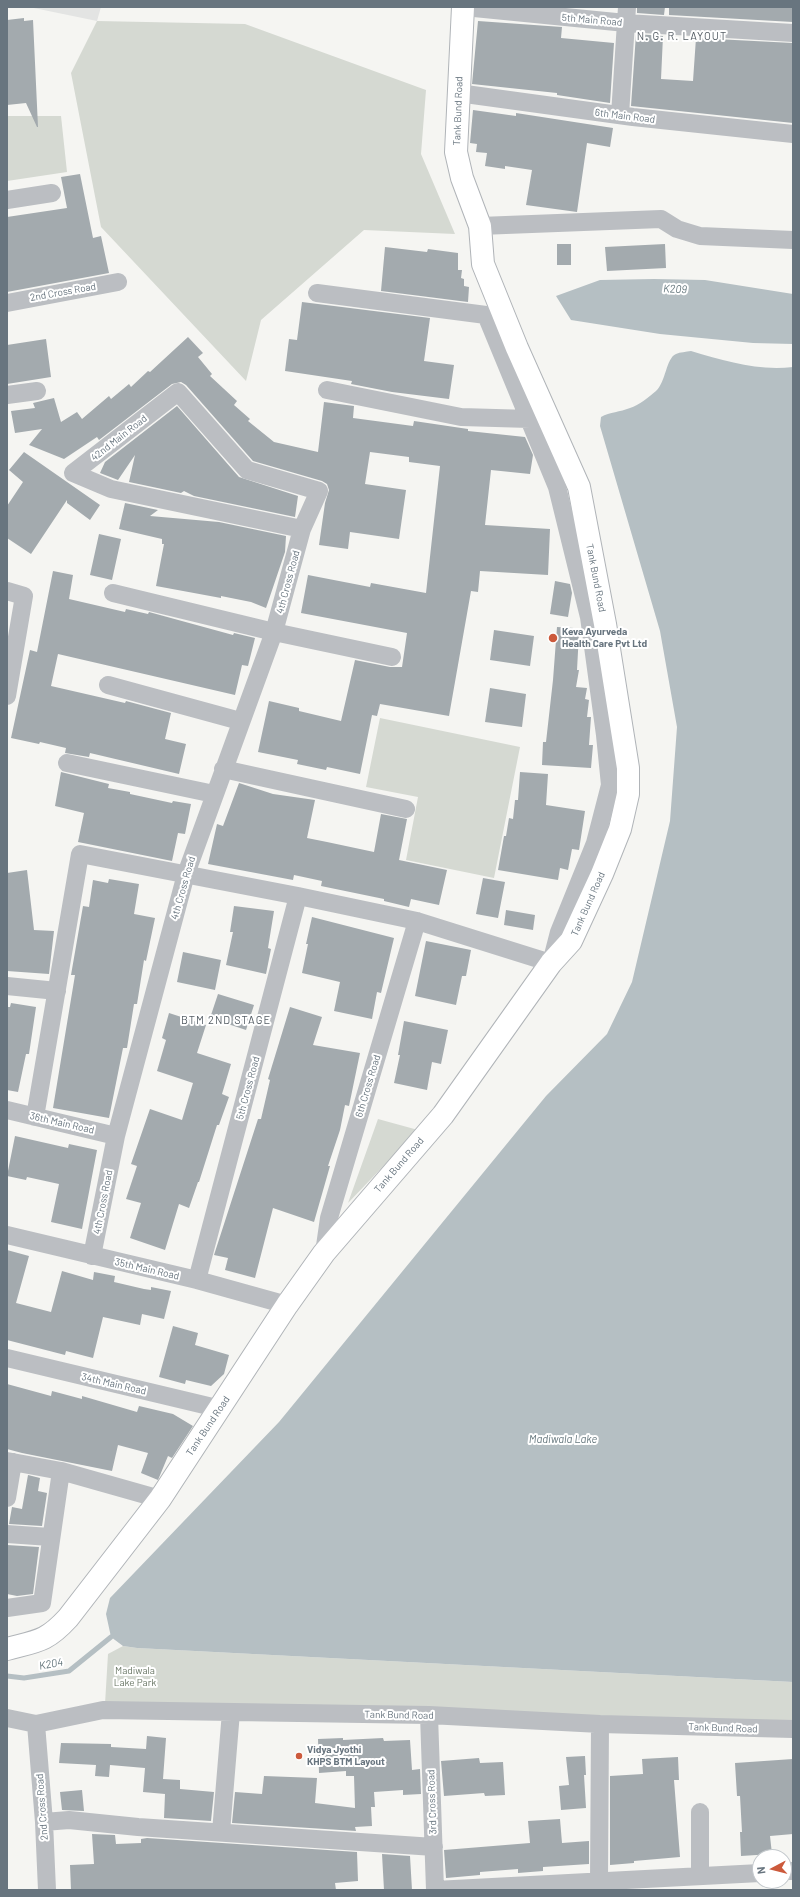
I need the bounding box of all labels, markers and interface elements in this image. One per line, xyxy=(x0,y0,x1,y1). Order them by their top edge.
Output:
street label: 5th Main Road xyxy=(561,11,623,29)
district label: N. G. R. LAYOUT xyxy=(637,29,727,43)
street label: Tank Bund Road xyxy=(451,76,465,146)
street label: 6th Main Road xyxy=(594,106,656,126)
street label: 2nd Cross Road xyxy=(29,280,97,304)
water label: K209 xyxy=(663,282,687,296)
street label: 42nd Main Road xyxy=(89,412,149,464)
street label: Tank Bund Road xyxy=(583,543,609,613)
street label: 4th Cross Road xyxy=(274,549,302,615)
place label: Keva Ayurveda Health Care Pvt Ltd xyxy=(562,626,647,650)
marker: Keva Ayurveda Health Care Pvt Ltd xyxy=(547,632,559,644)
street label: 4th Cross Road xyxy=(168,855,198,921)
street label: Tank Bund Road xyxy=(568,870,608,938)
district label: BTM 2ND STAGE xyxy=(181,1013,271,1027)
street label: 6th Cross Road xyxy=(353,1053,383,1119)
street label: 5th Cross Road xyxy=(234,1055,262,1121)
street label: 36th Main Road xyxy=(29,1110,95,1136)
street label: Tank Bund Road xyxy=(372,1135,426,1195)
street label: 4th Cross Road xyxy=(91,1169,115,1235)
street label: 35th Main Road xyxy=(114,1256,180,1282)
street label: 34th Main Road xyxy=(80,1371,148,1397)
street label: Tank Bund Road xyxy=(184,1394,232,1458)
water label: Madiwala Lake xyxy=(529,1432,597,1446)
water label: K204 xyxy=(38,1655,64,1673)
park label: Madiwala Lake Park xyxy=(114,1665,156,1688)
street label: Tank Bund Road xyxy=(364,1708,434,1722)
street label: Tank Bund Road xyxy=(688,1721,758,1735)
place label: Vidya Jyothi KHPS BTM Layout xyxy=(307,1744,385,1768)
marker: Vidya Jyothi KHPS BTM Layout xyxy=(294,1751,304,1761)
street label: 3rd Cross Road xyxy=(425,1769,439,1835)
street label: 2nd Cross Road xyxy=(34,1773,50,1841)
north arrow xyxy=(752,1849,792,1889)
text: N xyxy=(754,1866,767,1875)

